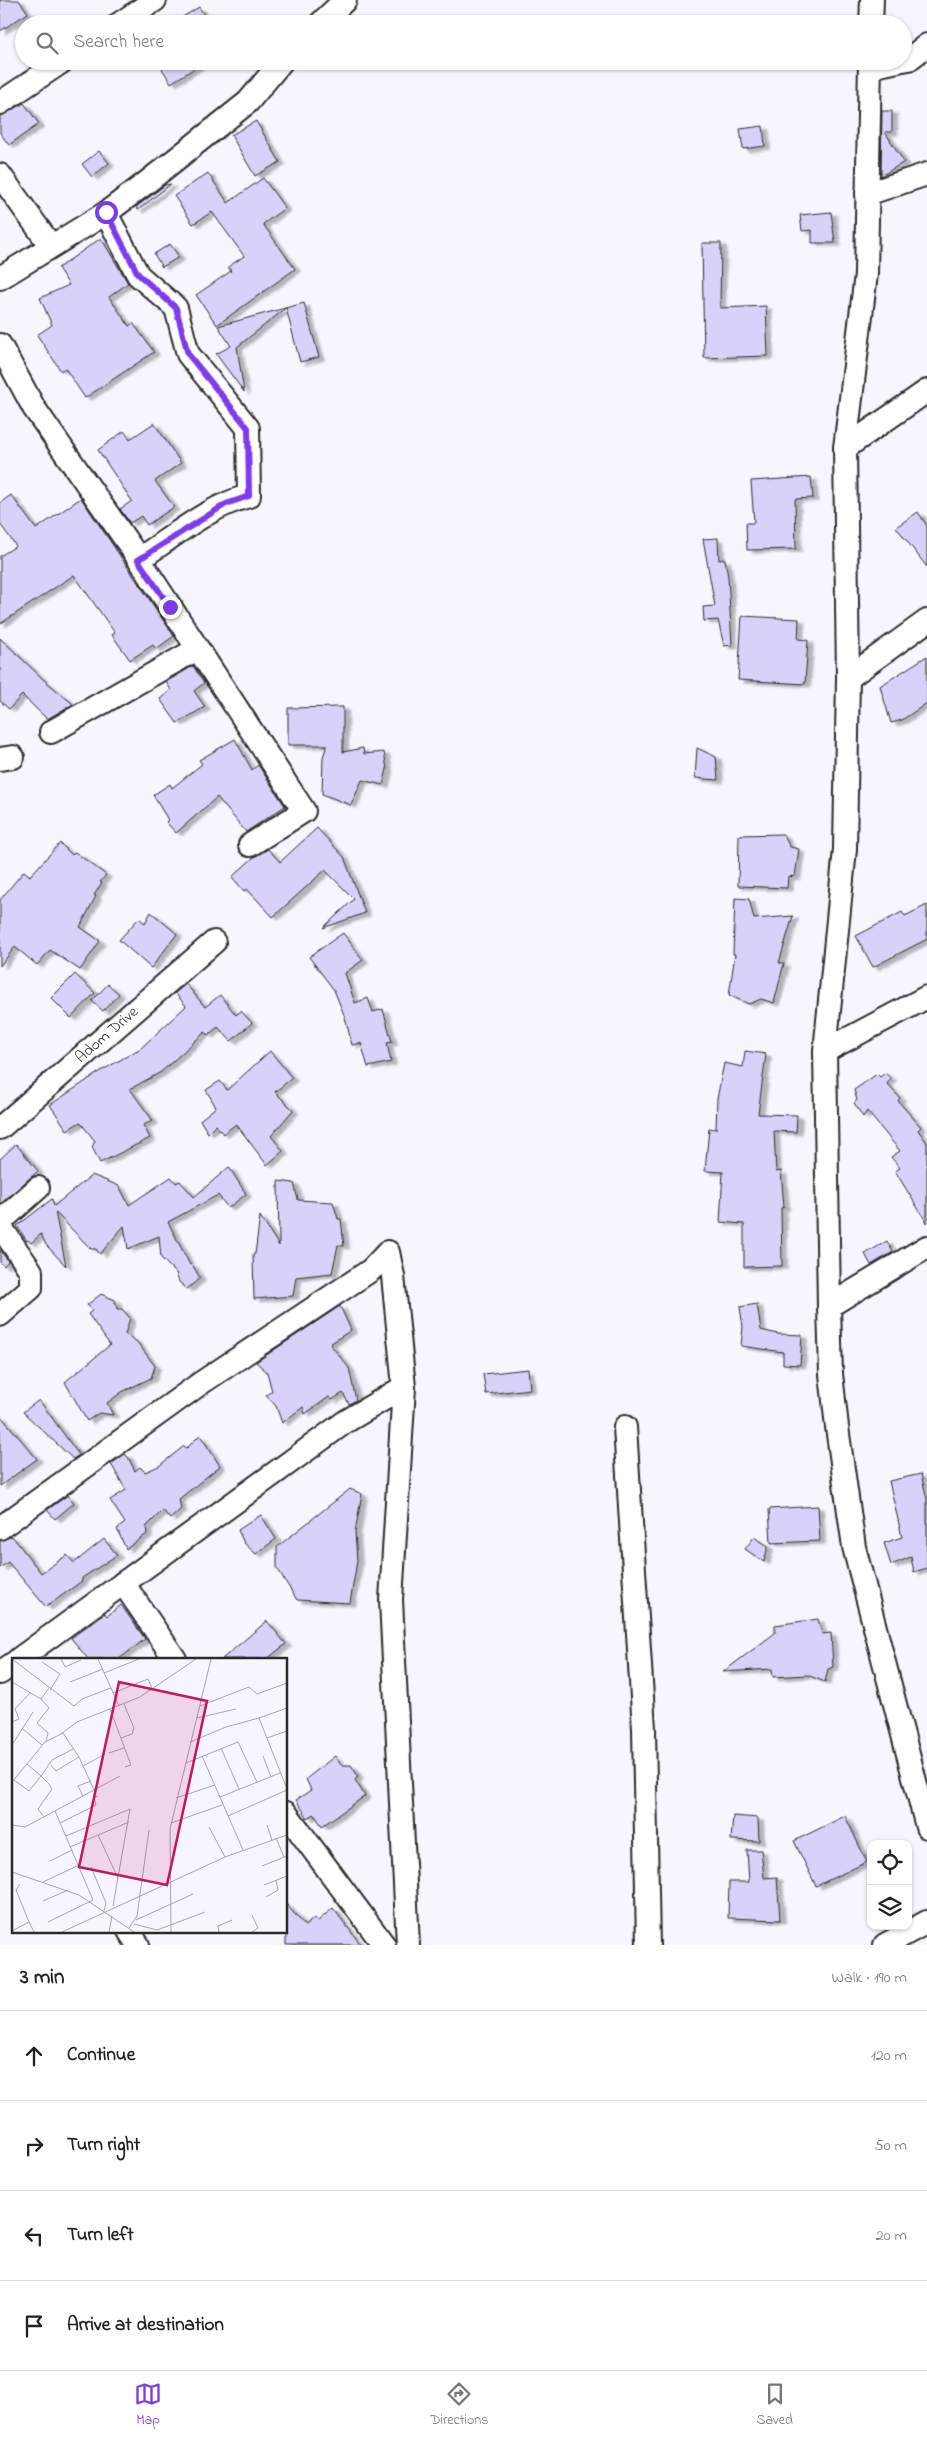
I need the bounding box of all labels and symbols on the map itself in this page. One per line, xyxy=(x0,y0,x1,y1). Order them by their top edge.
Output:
route start xyxy=(95,201,118,224)
route end xyxy=(159,596,182,619)
street label: Adom Drive xyxy=(70,1000,145,1069)
inset map xyxy=(12,1658,288,1932)

